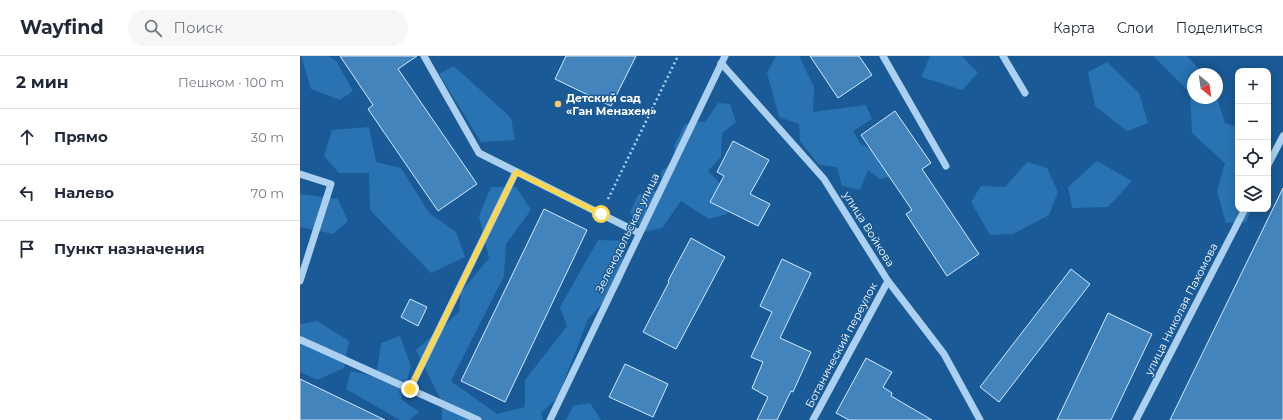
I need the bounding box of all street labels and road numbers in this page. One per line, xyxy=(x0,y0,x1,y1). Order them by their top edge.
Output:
street label: Зеленодольская улица xyxy=(592,171,662,295)
street label: улица Войкова xyxy=(840,188,898,269)
street label: улица Николая Пахомова xyxy=(1141,240,1221,378)
street label: Ботанический переулок xyxy=(802,279,880,410)

